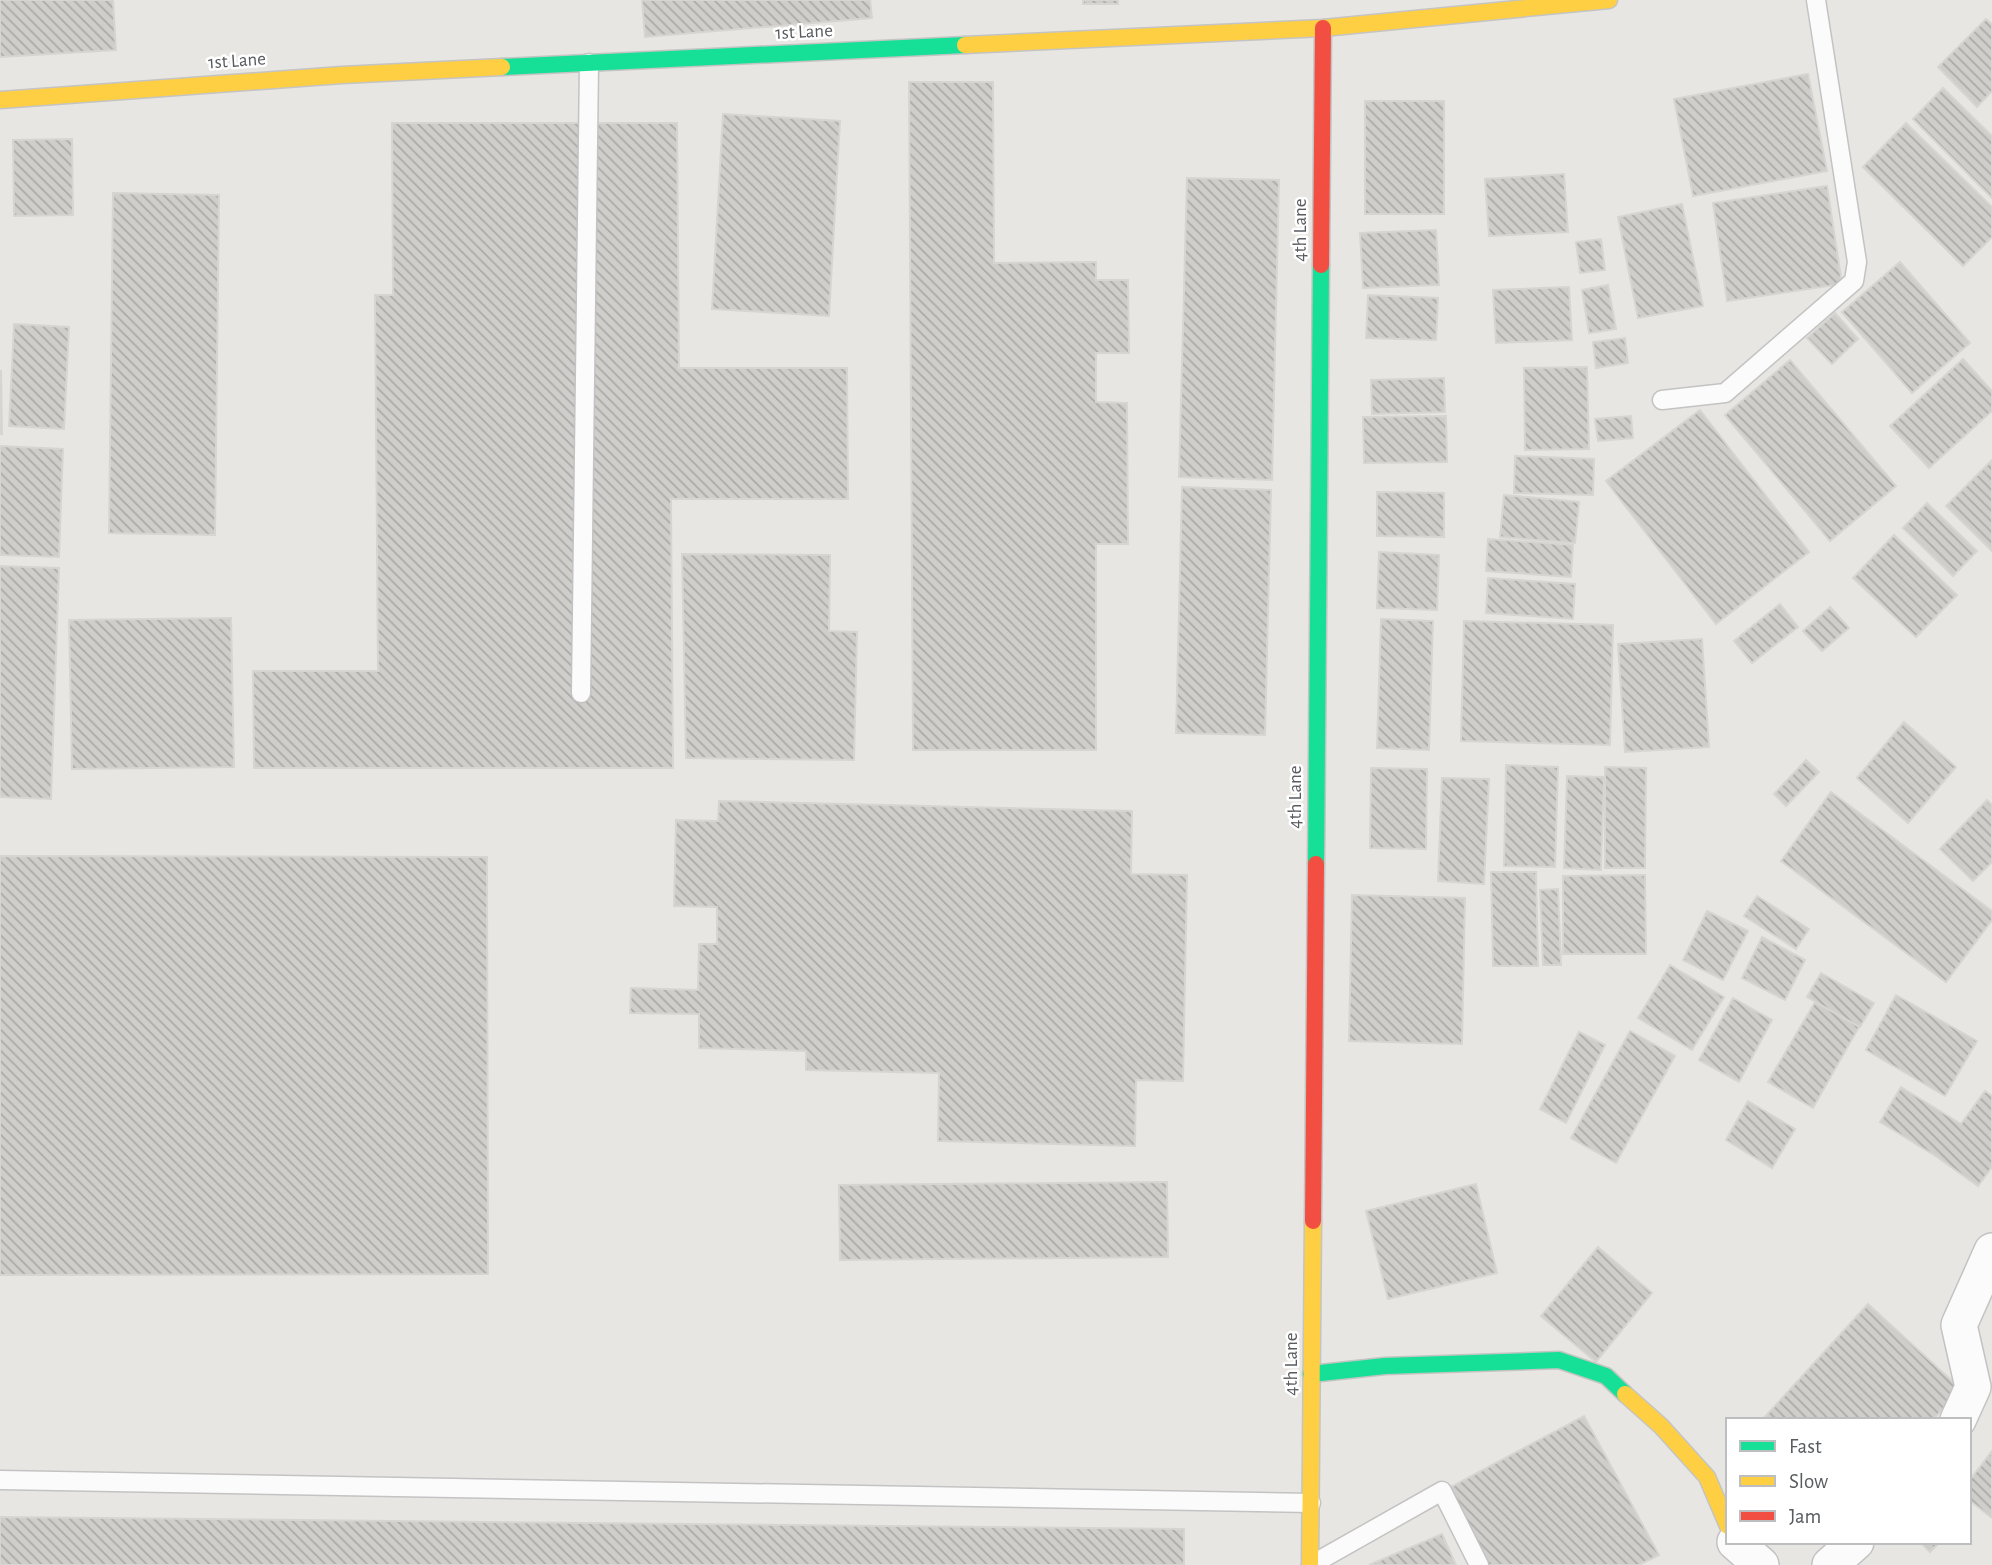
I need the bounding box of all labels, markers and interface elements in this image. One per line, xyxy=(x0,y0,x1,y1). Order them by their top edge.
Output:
street label: 1st Lane xyxy=(775,21,833,43)
street label: 1st Lane xyxy=(207,50,267,72)
street label: 4th Lane xyxy=(1291,198,1310,262)
street label: 4th Lane xyxy=(1286,765,1305,829)
street label: 4th Lane xyxy=(1282,1332,1301,1396)
legend xyxy=(1726,1418,1971,1544)
text: Fast xyxy=(1789,1436,1822,1457)
text: Slow xyxy=(1789,1471,1828,1492)
text: Jam xyxy=(1789,1506,1821,1527)

